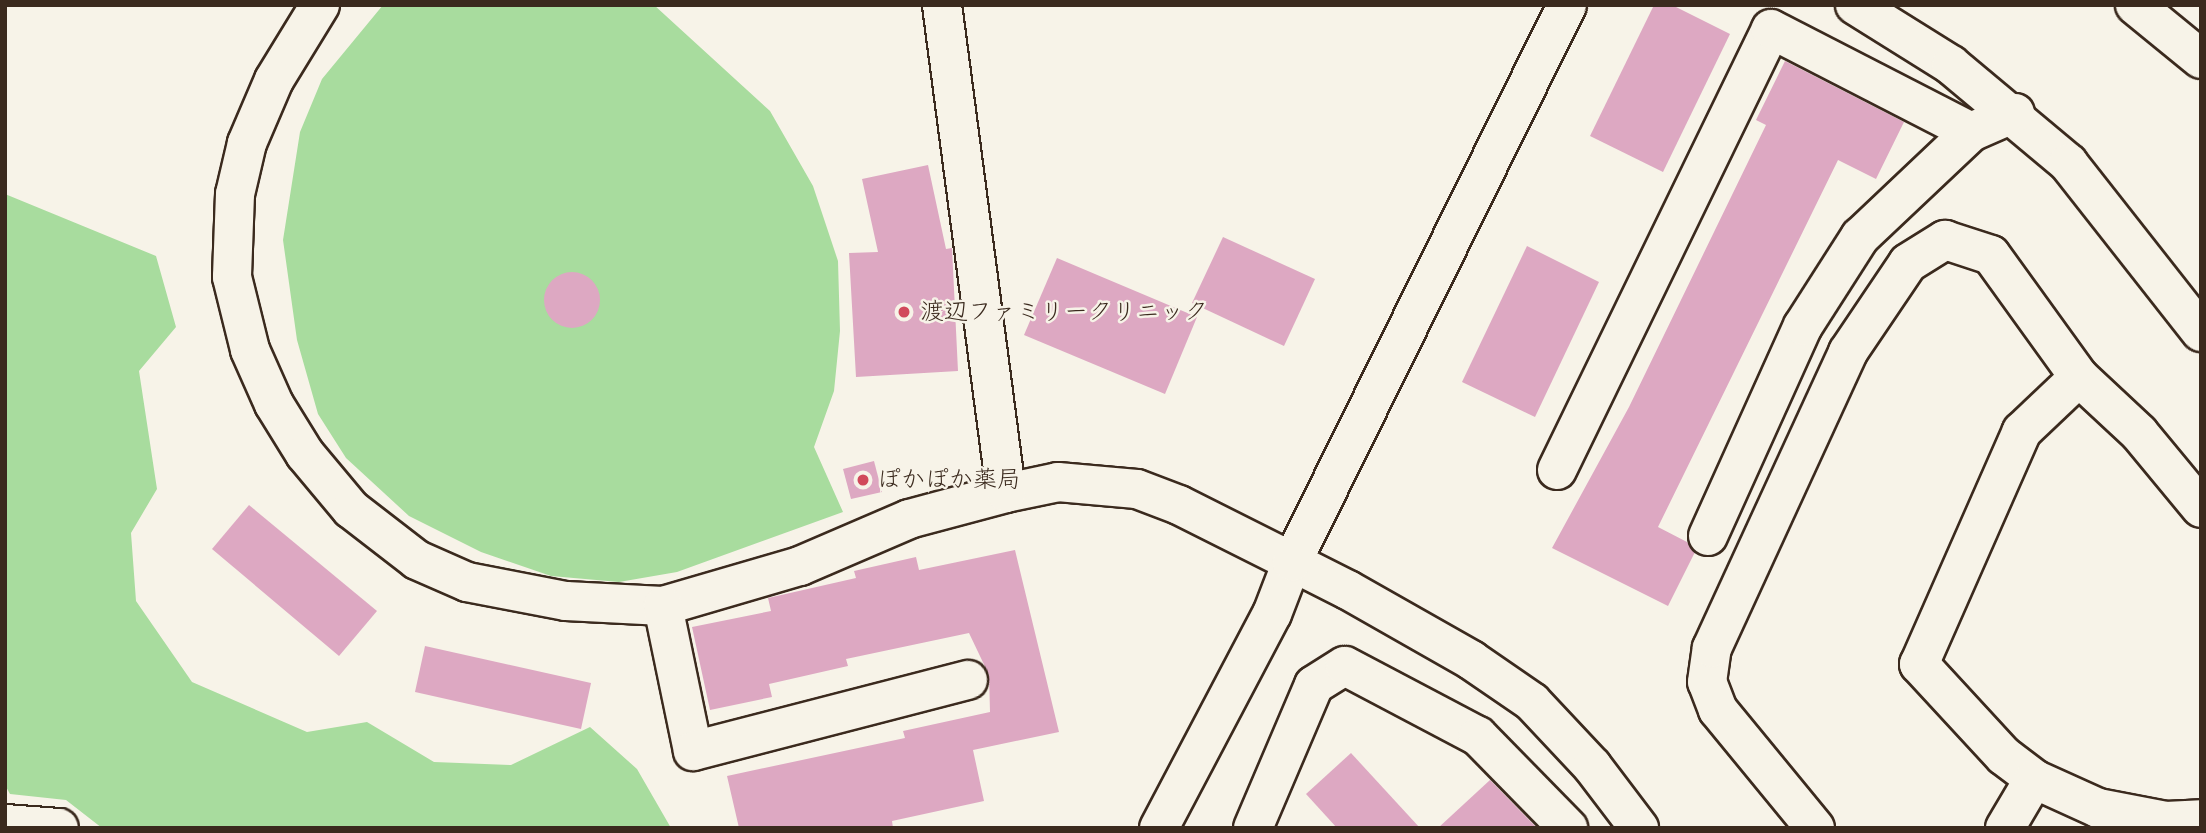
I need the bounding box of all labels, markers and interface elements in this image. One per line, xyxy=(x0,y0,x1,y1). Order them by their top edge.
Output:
place label: 渡辺ファミリークリニック xyxy=(920,298,1208,326)
marker: 渡辺ファミリークリニック xyxy=(894,302,914,322)
place label: ぽかぽか薬局 xyxy=(877,466,1021,494)
marker: ぽかぽか薬局 xyxy=(855,472,871,488)

